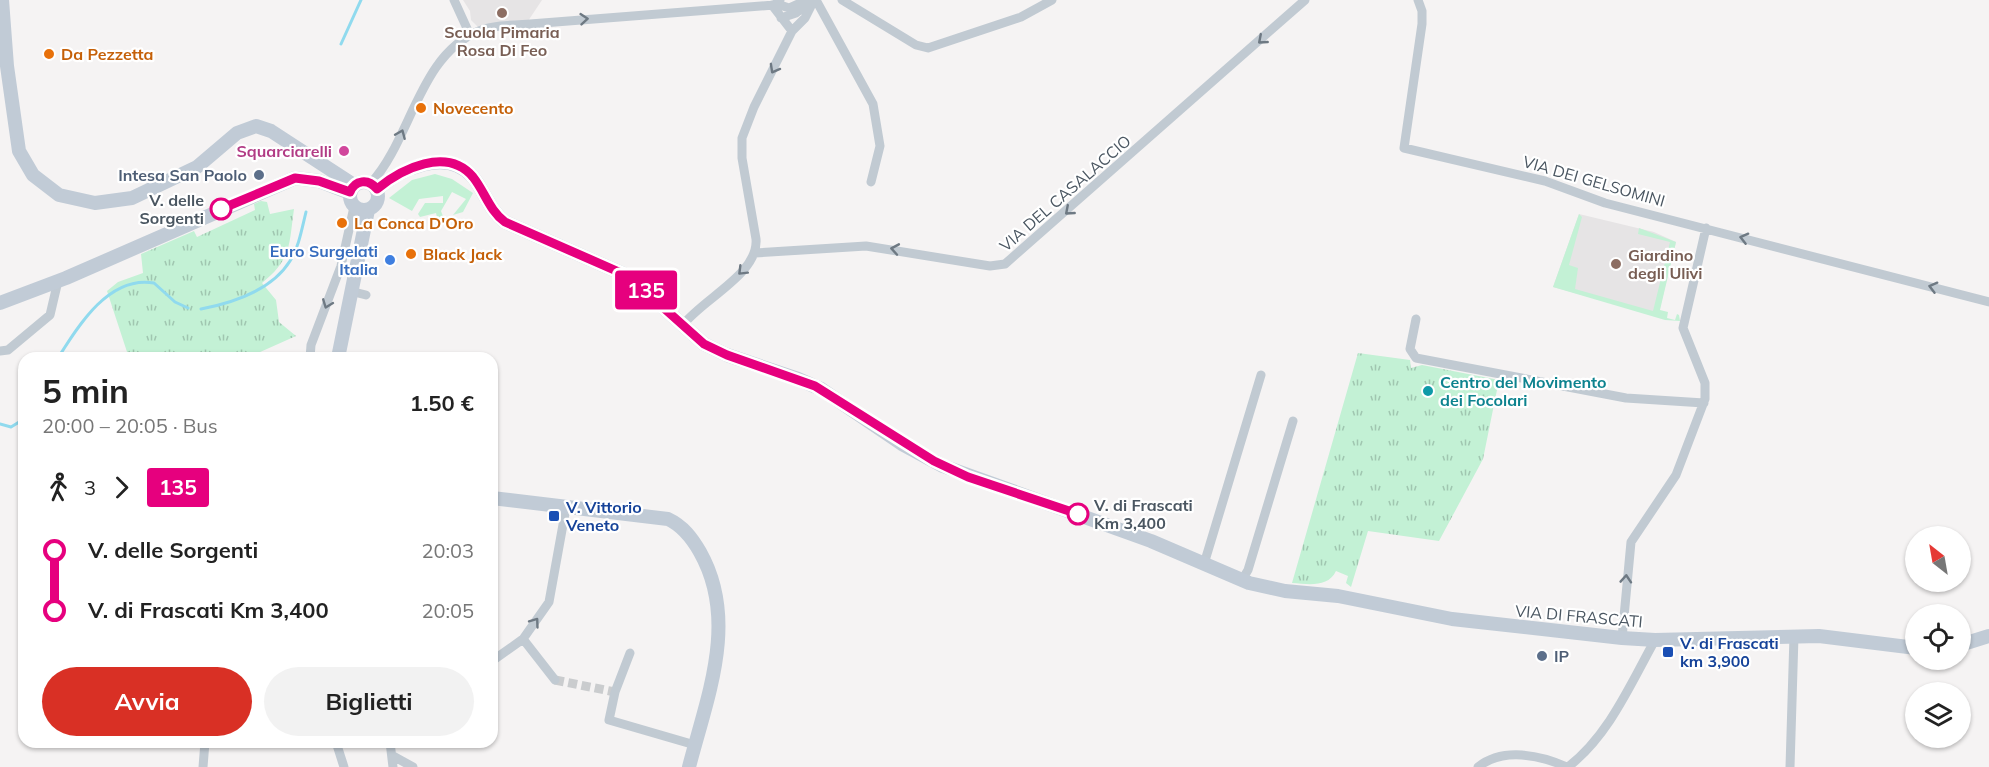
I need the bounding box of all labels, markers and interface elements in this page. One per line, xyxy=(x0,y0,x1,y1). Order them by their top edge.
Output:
marker: Scuola Pimaria Rosa Di Feo xyxy=(495,6,509,20)
one-way arrow xyxy=(579,13,588,26)
place label: Scuola Pimaria Rosa Di Feo xyxy=(444,22,560,60)
one-way arrow xyxy=(1258,33,1269,44)
place label: Da Pezzetta xyxy=(61,44,153,64)
marker: Da Pezzetta xyxy=(42,47,56,61)
one-way arrow xyxy=(770,62,781,73)
place label: Novecento xyxy=(433,98,513,118)
marker: Novecento xyxy=(414,101,428,115)
one-way arrow xyxy=(394,129,406,140)
street label: VIA DEL CASALACCIO xyxy=(995,130,1135,256)
place label: Squarciarelli xyxy=(237,141,332,161)
marker: Squarciarelli xyxy=(337,144,351,158)
street label: VIA DEI GELSOMINI xyxy=(1521,151,1667,211)
place label: Intesa San Paolo xyxy=(118,165,247,185)
marker: Intesa San Paolo xyxy=(252,168,266,182)
place label: V. delle Sorgenti xyxy=(139,190,204,228)
marker: V. delle Sorgenti xyxy=(210,198,232,220)
one-way arrow xyxy=(1065,204,1076,215)
place label: La Conca D'Oro xyxy=(354,213,473,233)
marker: La Conca D'Oro xyxy=(335,216,349,230)
one-way arrow xyxy=(1739,232,1749,245)
place label: Euro Surgelati Italia xyxy=(270,241,378,279)
place label: Black Jack xyxy=(423,244,503,264)
one-way arrow xyxy=(891,244,900,256)
place label: Giardino degli Ulivi xyxy=(1628,245,1702,283)
marker: Black Jack xyxy=(404,247,418,261)
marker: Euro Surgelati Italia xyxy=(383,253,397,267)
marker: Giardino degli Ulivi xyxy=(1609,257,1623,271)
one-way arrow xyxy=(738,264,748,275)
line badge: 135 xyxy=(612,270,680,310)
text: 135 xyxy=(627,277,665,303)
one-way arrow xyxy=(1928,282,1938,294)
one-way arrow xyxy=(322,297,334,308)
text: 5 min xyxy=(42,370,129,411)
place label: Centro del Movimento dei Focolari xyxy=(1440,372,1607,410)
marker: Centro del Movimento dei Focolari xyxy=(1421,384,1435,398)
text: 1.50 € xyxy=(410,389,474,417)
text: 20:00 – 20:05 · Bus xyxy=(42,413,218,438)
icon: walk xyxy=(42,471,75,504)
icon: forward xyxy=(105,471,138,504)
text: 135 xyxy=(159,474,197,500)
text: 3 xyxy=(84,475,96,500)
place label: V. di Frascati Km 3,400 xyxy=(1093,495,1193,533)
place label: V. Vittorio Veneto xyxy=(565,497,642,535)
marker: V. di Frascati Km 3,400 xyxy=(1067,503,1089,525)
marker: V. Vittorio Veneto xyxy=(547,509,561,523)
north arrow xyxy=(1905,526,1971,592)
map controls xyxy=(1905,526,1971,748)
text: V. delle Sorgenti xyxy=(88,536,258,564)
text: 20:03 xyxy=(421,538,474,563)
one-way arrow xyxy=(1619,575,1632,584)
text: V. di Frascati Km 3,400 xyxy=(88,596,329,624)
text: 20:05 xyxy=(421,598,474,623)
street label: VIA DI FRASCATI xyxy=(1514,600,1644,632)
button: locate xyxy=(1905,604,1971,670)
one-way arrow xyxy=(528,618,539,629)
place label: V. di Frascati km 3,900 xyxy=(1679,633,1779,671)
marker: V. di Frascati km 3,900 xyxy=(1661,645,1675,659)
place label: IP xyxy=(1554,646,1570,666)
marker: IP xyxy=(1535,649,1549,663)
button: Avvia xyxy=(42,667,252,736)
button: Biglietti xyxy=(264,667,474,736)
button: layers xyxy=(1905,682,1971,748)

